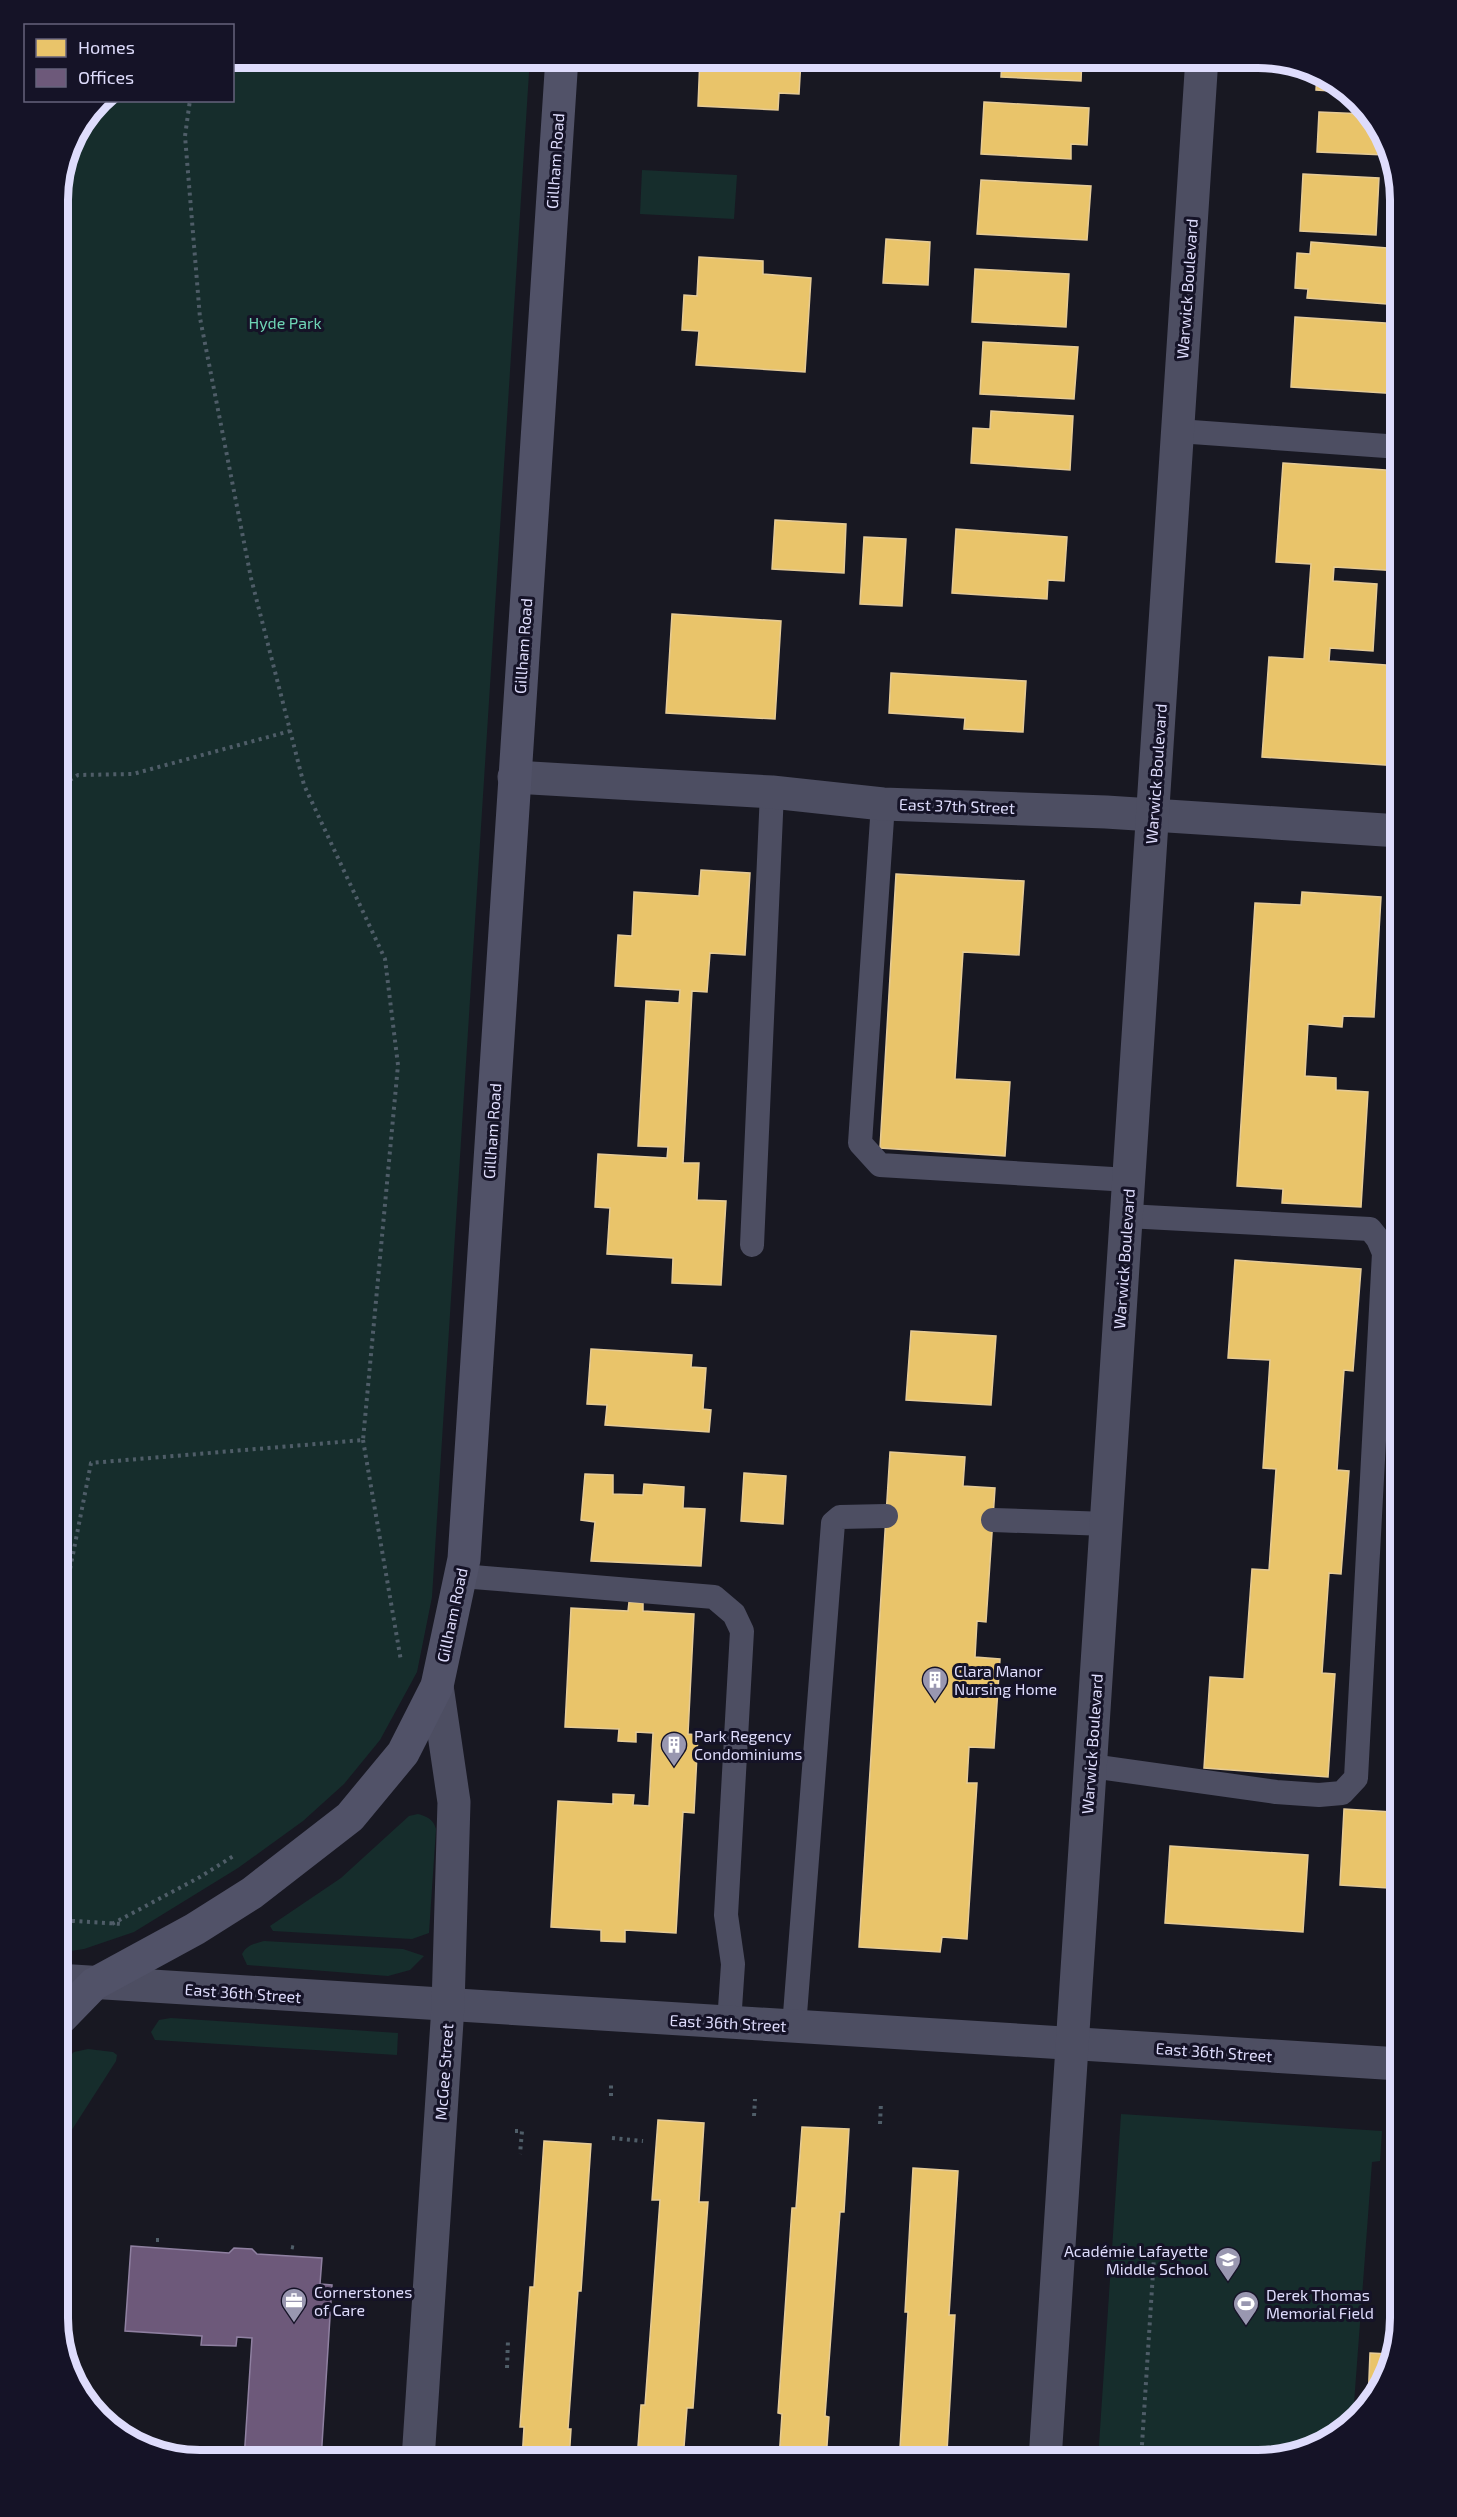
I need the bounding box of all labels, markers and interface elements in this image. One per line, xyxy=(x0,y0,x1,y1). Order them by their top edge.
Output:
legend xyxy=(24,24,234,102)
text: Homes xyxy=(78,36,135,58)
text: Offices xyxy=(78,66,134,88)
street label: Gillham Road xyxy=(542,112,567,210)
street label: Warwick Boulevard xyxy=(1172,218,1201,360)
park label: Hyde Park xyxy=(248,313,322,332)
street label: Gillham Road xyxy=(510,597,535,695)
street label: Warwick Boulevard xyxy=(1141,703,1170,845)
street label: East 37th Street xyxy=(899,794,1015,817)
street label: Gillham Road xyxy=(479,1082,504,1180)
street label: Warwick Boulevard xyxy=(1109,1188,1138,1330)
street label: Gillham Road xyxy=(432,1566,471,1664)
place label: Clara Manor Nursing Home xyxy=(954,1661,1057,1698)
building icon: Clara Manor Nursing Home xyxy=(920,1665,950,1703)
street label: Warwick Boulevard xyxy=(1077,1673,1106,1815)
place label: Park Regency Condominiums xyxy=(694,1726,802,1763)
building icon: Park Regency Condominiums xyxy=(659,1730,689,1768)
street label: East 36th Street xyxy=(184,1979,302,2006)
street label: East 36th Street xyxy=(669,2010,787,2035)
street label: McGee Street xyxy=(431,2023,456,2121)
street label: East 36th Street xyxy=(1155,2038,1273,2065)
place label: Académie Lafayette Middle School xyxy=(1064,2241,1208,2278)
school or university icon: Académie Lafayette Middle School xyxy=(1213,2245,1243,2283)
place label: Cornerstones of Care xyxy=(314,2282,412,2319)
place label: Derek Thomas Memorial Field xyxy=(1266,2285,1374,2322)
office icon: Cornerstones of Care xyxy=(279,2286,309,2324)
sports icon: Derek Thomas Memorial Field xyxy=(1231,2289,1261,2327)

